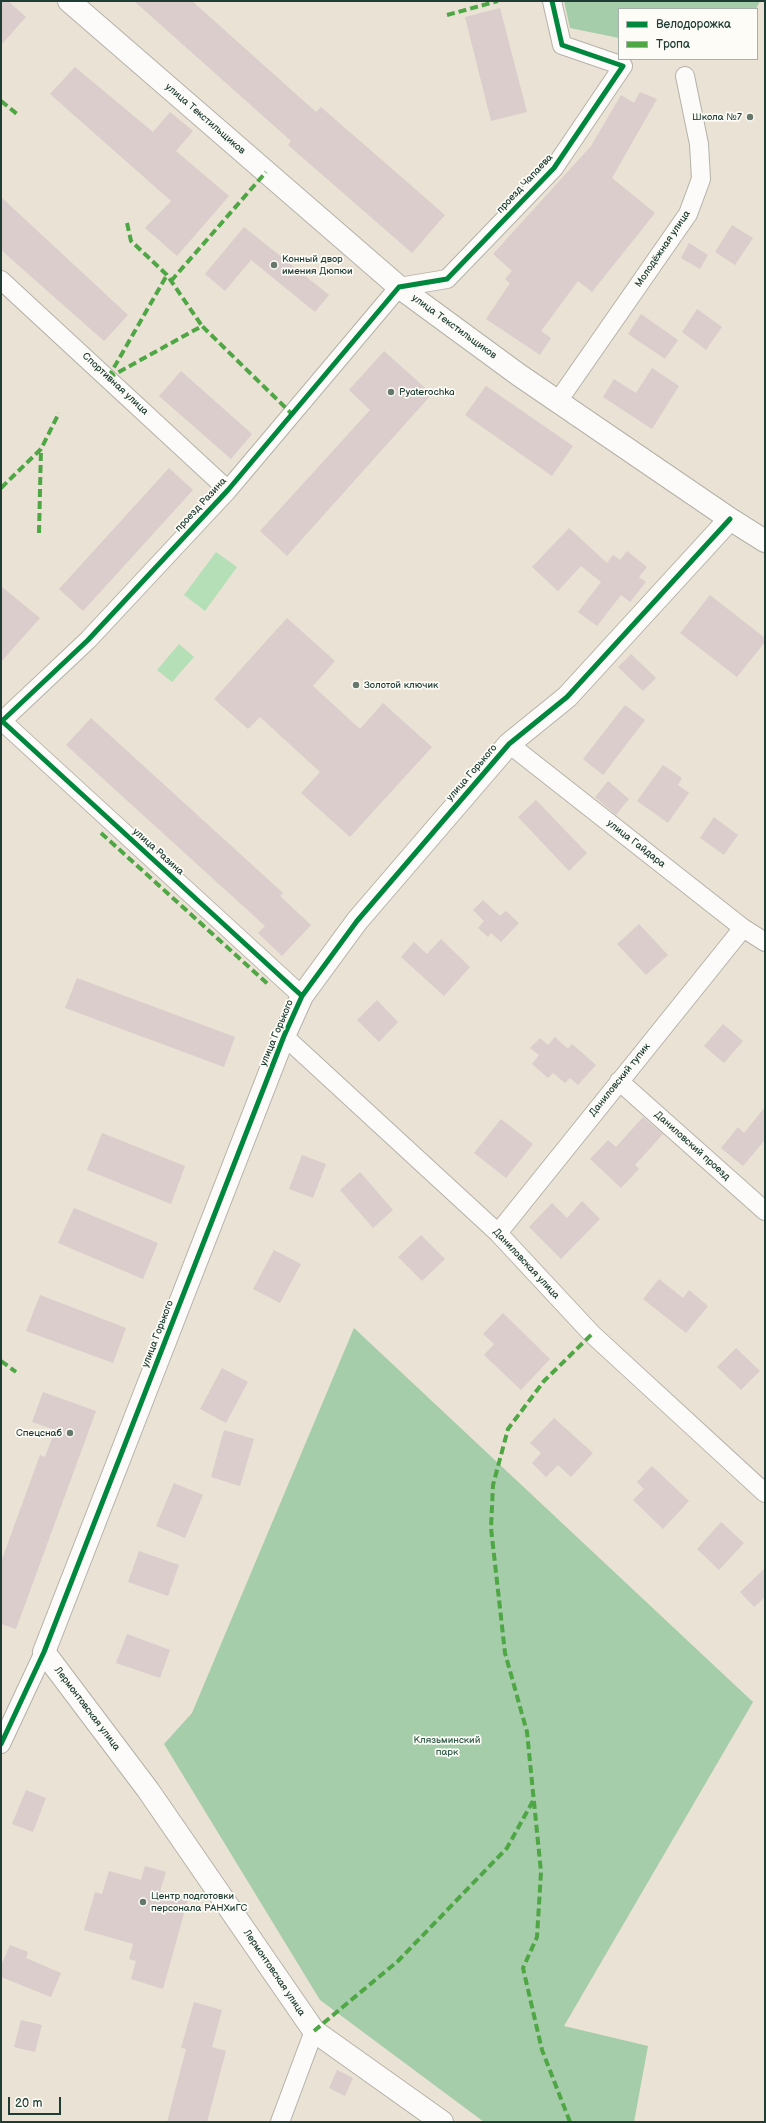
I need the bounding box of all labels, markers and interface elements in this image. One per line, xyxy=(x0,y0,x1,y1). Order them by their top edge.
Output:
legend xyxy=(618,8,758,60)
text: Велодорожка xyxy=(656,17,731,32)
text: Тропа xyxy=(656,37,690,52)
street label: улица Текстильщиков xyxy=(163,81,247,157)
place label: Школа №7 xyxy=(692,111,742,123)
marker: Школа №7 xyxy=(745,112,755,122)
street label: проезд Чапаева xyxy=(494,152,556,216)
street label: Молодёжная улица xyxy=(633,208,693,290)
place label: Конный двор имения Дюпюи xyxy=(282,253,353,276)
marker: Конный двор имения Дюпюи xyxy=(269,260,279,270)
street label: улица Текстильщиков xyxy=(409,292,499,362)
street label: Спортивная улица xyxy=(79,350,151,418)
place label: Pyaterochka xyxy=(399,386,455,398)
marker: Pyaterochka xyxy=(386,387,396,397)
street label: проезд Разина xyxy=(173,475,229,535)
place label: Золотой ключик xyxy=(364,679,438,691)
marker: Золотой ключик xyxy=(351,680,361,690)
street label: улица Горького xyxy=(444,742,500,804)
street label: улица Гайдара xyxy=(604,817,668,871)
street label: улица Разина xyxy=(130,826,186,878)
street label: улица Горького xyxy=(258,998,296,1068)
street label: Даниловский тупик xyxy=(587,1041,653,1119)
street label: Даниловский проезд xyxy=(652,1109,732,1183)
street label: Даниловская улица xyxy=(490,1226,562,1302)
street label: улица Горького xyxy=(140,1299,176,1369)
place label: Спецснаб xyxy=(16,1427,62,1439)
marker: Спецснаб xyxy=(65,1428,75,1438)
street label: Лермонтовская улица xyxy=(52,1665,122,1753)
park label: Клязьминский парк xyxy=(414,1734,480,1758)
place label: Центр подготовки персонала РАНХиГС xyxy=(151,1890,247,1914)
marker: Центр подготовки персонала РАНХиГС xyxy=(138,1897,148,1907)
street label: Лермонтовская улица xyxy=(241,1927,307,2019)
scale bar xyxy=(10,2089,63,2115)
text: 20 m xyxy=(15,2096,42,2111)

